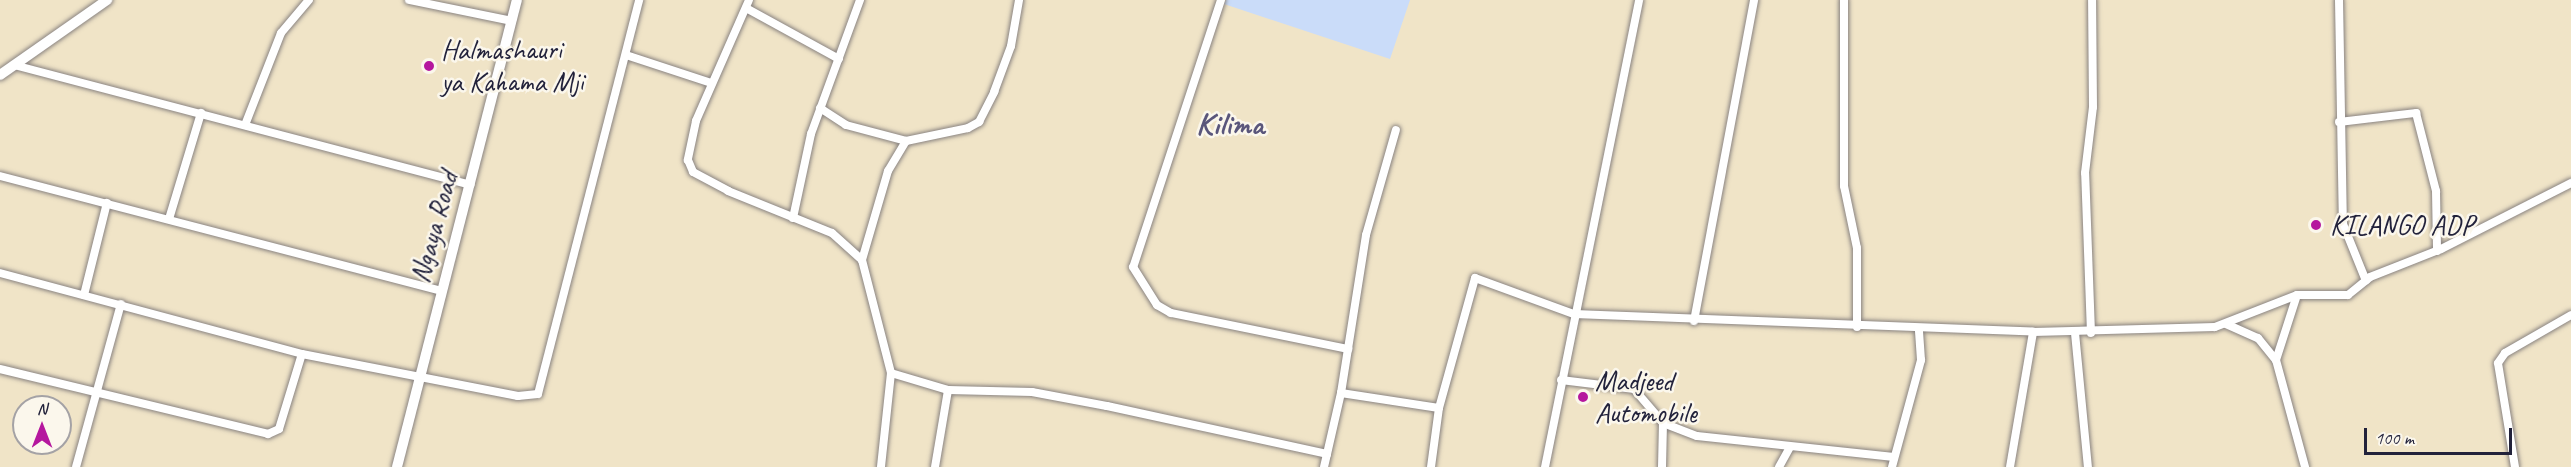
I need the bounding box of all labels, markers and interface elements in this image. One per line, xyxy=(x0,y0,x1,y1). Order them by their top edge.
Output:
place label: Halmashauri ya Kahama Mji xyxy=(441,33,585,99)
marker: Halmashauri ya Kahama Mji xyxy=(422,59,436,73)
district label: Kilima xyxy=(1196,105,1264,143)
street label: Ngaya Road xyxy=(403,168,465,286)
place label: KILANGO ADP xyxy=(2330,208,2474,242)
marker: KILANGO ADP xyxy=(2307,216,2325,234)
place label: Madjeed Automobile xyxy=(1595,364,1697,430)
marker: Madjeed Automobile xyxy=(1576,390,1590,404)
north arrow xyxy=(12,395,72,455)
text: N xyxy=(37,399,47,419)
scale bar xyxy=(2367,416,2516,454)
text: 100 m xyxy=(2375,427,2414,449)

